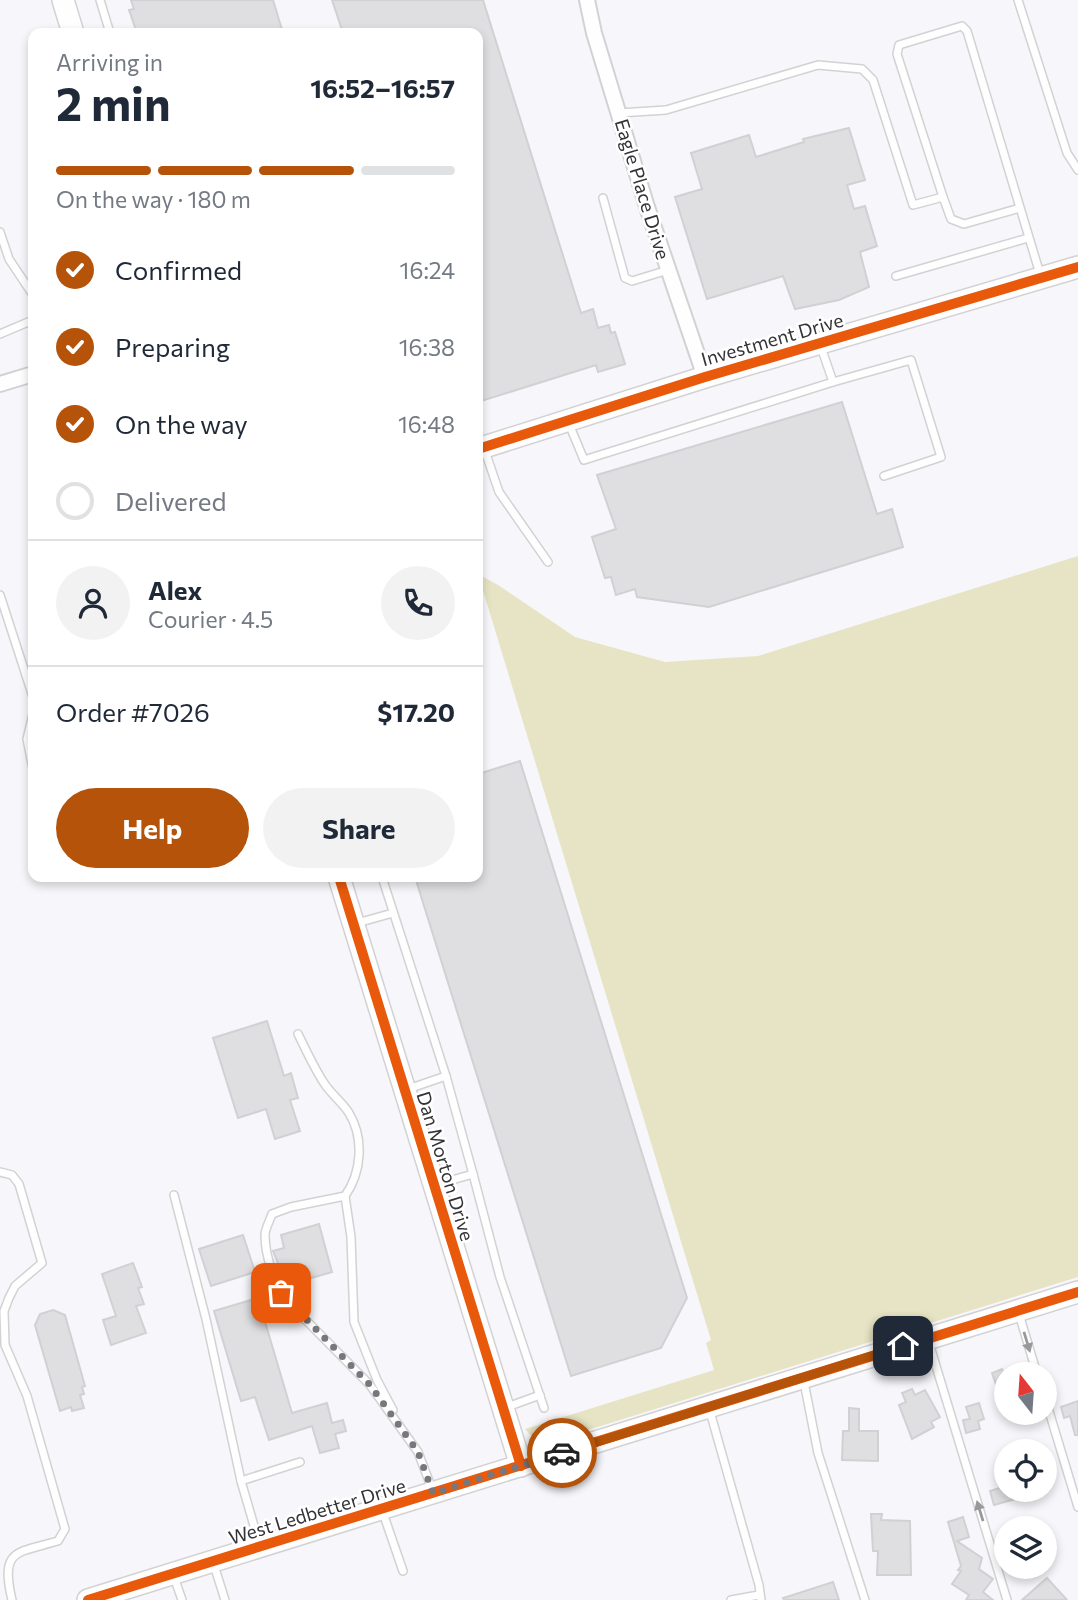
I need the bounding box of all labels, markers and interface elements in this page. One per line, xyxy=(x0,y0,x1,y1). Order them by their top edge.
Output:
text: Arriving in xyxy=(56,48,163,76)
text: 16:52–16:57 xyxy=(310,72,455,103)
text: 2 min xyxy=(56,74,171,130)
street label: Eagle Place Drive xyxy=(611,116,675,262)
text: On the way · 180 m xyxy=(56,185,251,213)
icon: check xyxy=(56,251,94,289)
text: Confirmed xyxy=(115,254,242,285)
text: 16:24 xyxy=(400,256,455,284)
street label: Investment Drive xyxy=(698,308,846,370)
icon: check xyxy=(56,328,94,366)
text: Preparing xyxy=(115,331,230,362)
text: 16:38 xyxy=(399,333,455,361)
icon: check xyxy=(56,405,94,443)
text: On the way xyxy=(115,408,248,439)
text: 16:48 xyxy=(398,410,455,438)
text: Delivered xyxy=(115,485,226,516)
button: person xyxy=(56,566,130,640)
button: phone xyxy=(381,566,455,640)
text: Alex xyxy=(148,574,202,605)
text: Courier · 4.5 xyxy=(148,605,273,633)
text: Order #7026 xyxy=(56,696,210,727)
text: $17.20 xyxy=(377,696,455,727)
button: Help xyxy=(56,788,249,868)
button: Share xyxy=(263,788,455,868)
street label: Dan Morton Drive xyxy=(412,1089,480,1243)
pin xyxy=(251,1263,311,1323)
icon: bag xyxy=(262,1274,300,1312)
pin xyxy=(873,1316,933,1376)
icon: home xyxy=(884,1327,922,1365)
one-way arrow xyxy=(1023,1332,1033,1353)
north arrow xyxy=(994,1362,1057,1424)
map controls xyxy=(994,1362,1057,1579)
courier xyxy=(527,1418,597,1488)
icon: car xyxy=(543,1434,581,1472)
button: locate xyxy=(994,1439,1057,1502)
street label: West Ledbetter Drive xyxy=(226,1473,408,1549)
one-way arrow xyxy=(974,1500,985,1521)
button: layers xyxy=(994,1516,1057,1579)

